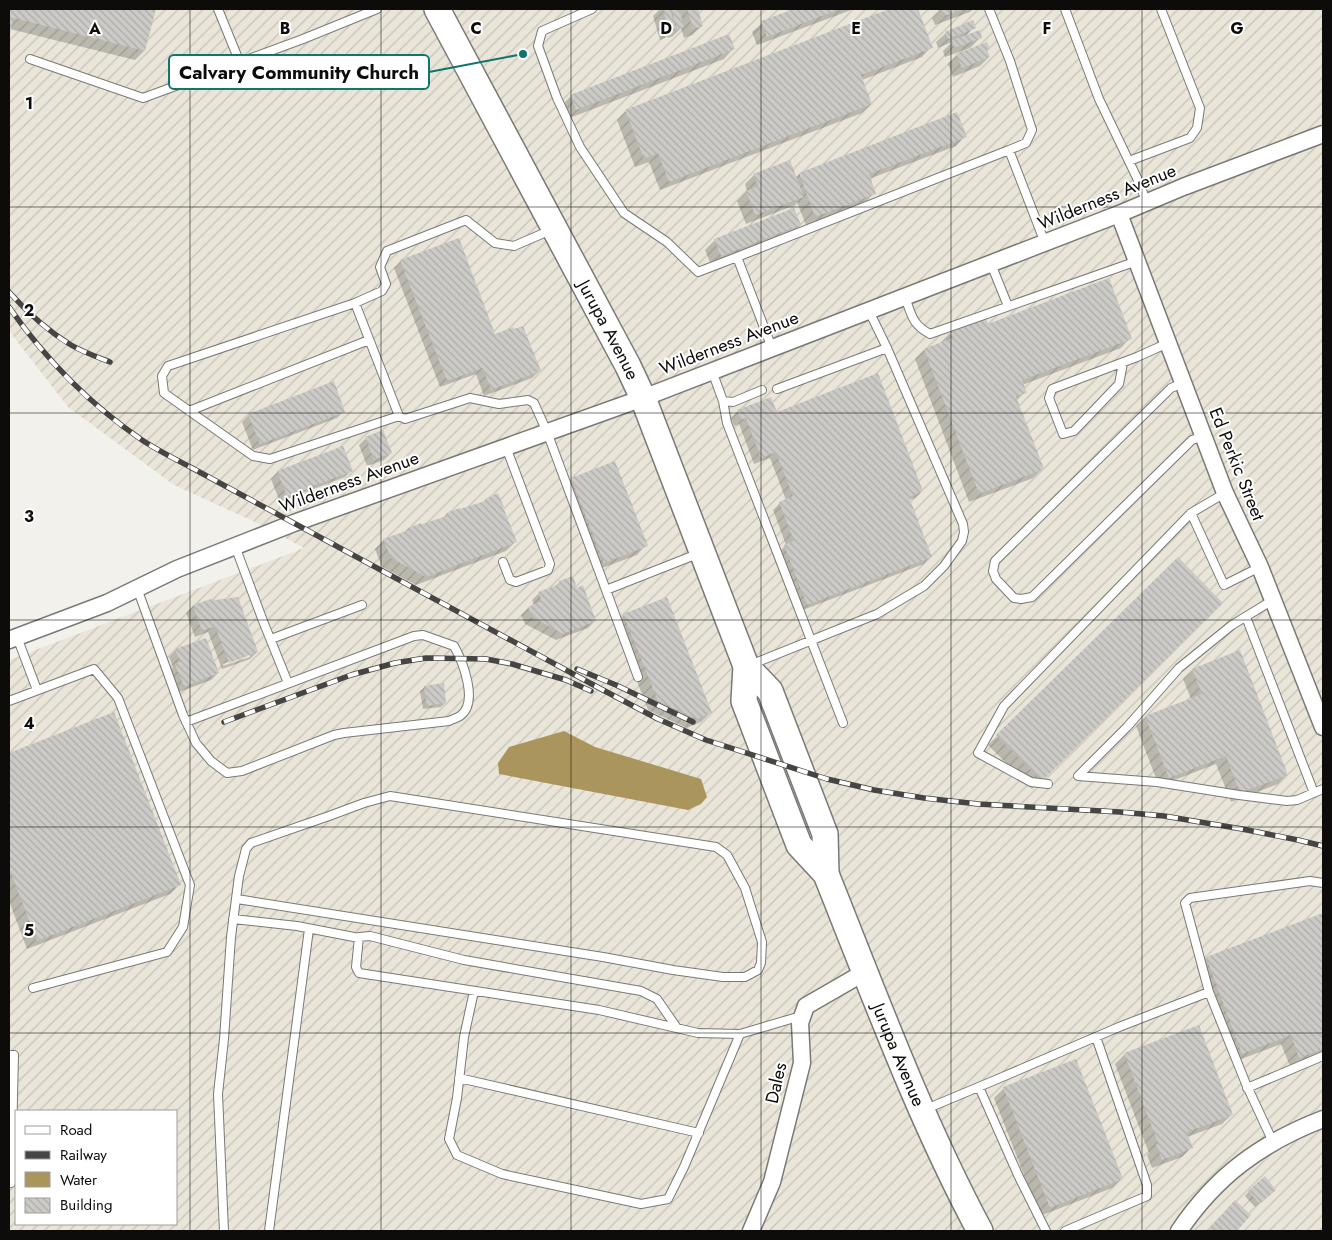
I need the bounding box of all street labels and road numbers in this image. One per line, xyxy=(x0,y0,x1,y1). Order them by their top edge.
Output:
street label: Wilderness Avenue xyxy=(1034,157,1180,237)
street label: Jurupa Avenue xyxy=(570,274,646,384)
street label: Wilderness Avenue xyxy=(656,305,802,381)
street label: Ed Perkic Street xyxy=(1202,404,1272,525)
street label: Wilderness Avenue xyxy=(275,445,423,519)
street label: Jurupa Avenue xyxy=(865,997,932,1111)
street label: Dales xyxy=(759,1060,793,1106)

